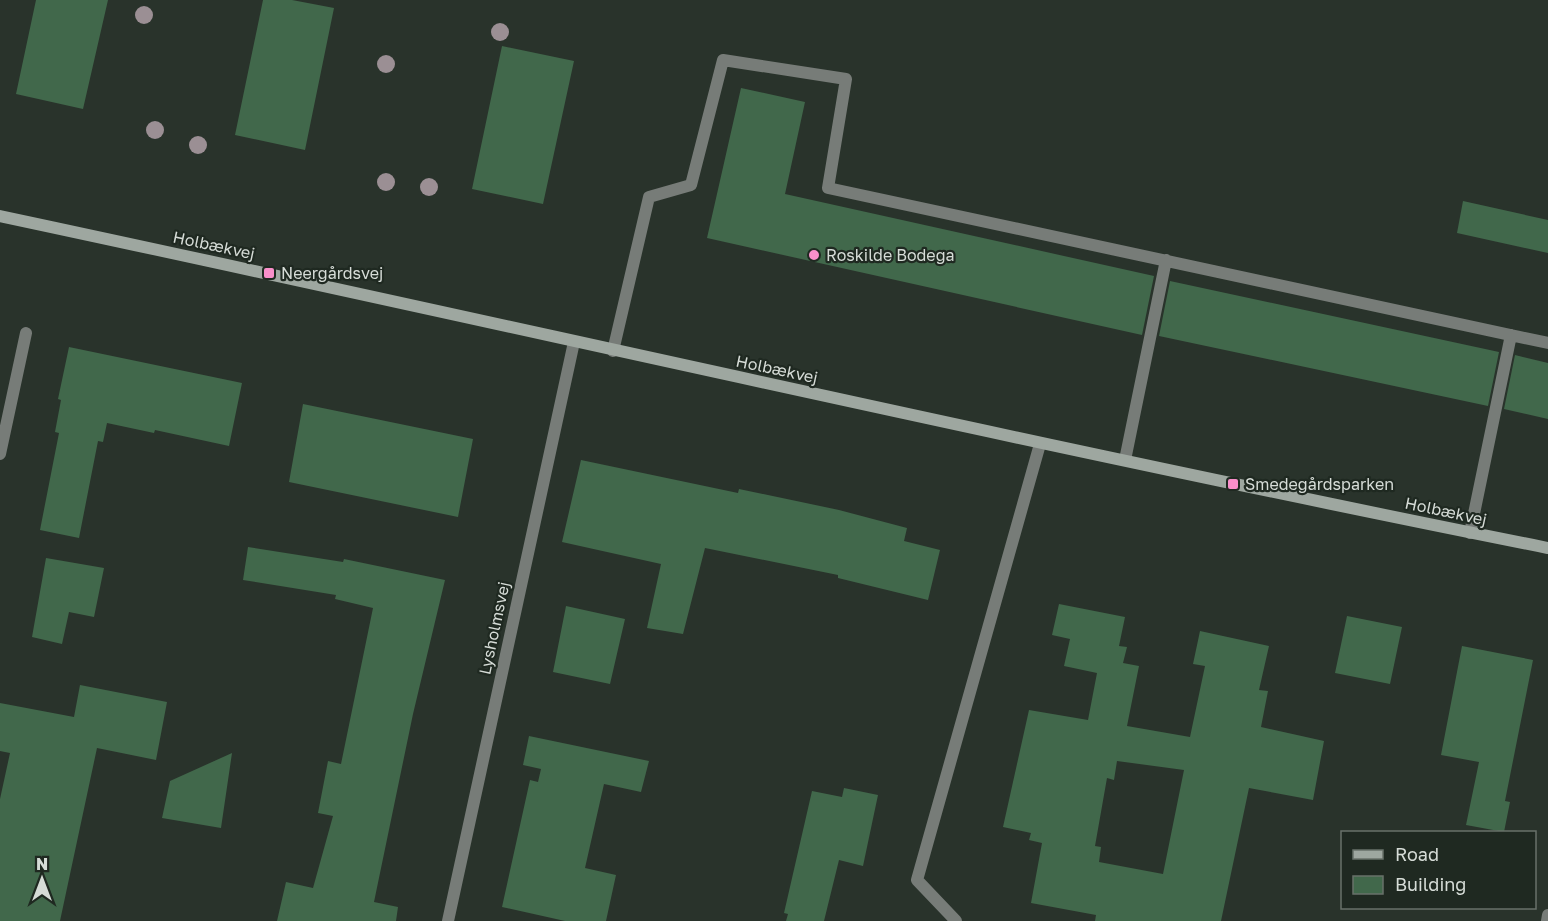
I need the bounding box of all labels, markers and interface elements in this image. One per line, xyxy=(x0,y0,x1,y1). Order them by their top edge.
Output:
street label: Holbækvej xyxy=(171,227,257,263)
place label: Roskilde Bodega xyxy=(826,245,955,265)
marker: Roskilde Bodega xyxy=(807,248,821,262)
place label: Neergårdsvej xyxy=(281,263,383,283)
marker: Neergårdsvej xyxy=(262,266,276,280)
street label: Holbækvej xyxy=(734,351,820,387)
place label: Smedegårdsparken xyxy=(1245,474,1394,494)
marker: Smedegårdsparken xyxy=(1226,477,1240,491)
street label: Holbækvej xyxy=(1403,493,1489,529)
street label: Lysholmsvej xyxy=(474,580,514,676)
legend xyxy=(1341,831,1536,909)
text: Road xyxy=(1395,843,1439,865)
north arrow xyxy=(12,849,72,909)
text: N xyxy=(36,854,48,874)
text: Building xyxy=(1395,873,1466,895)

